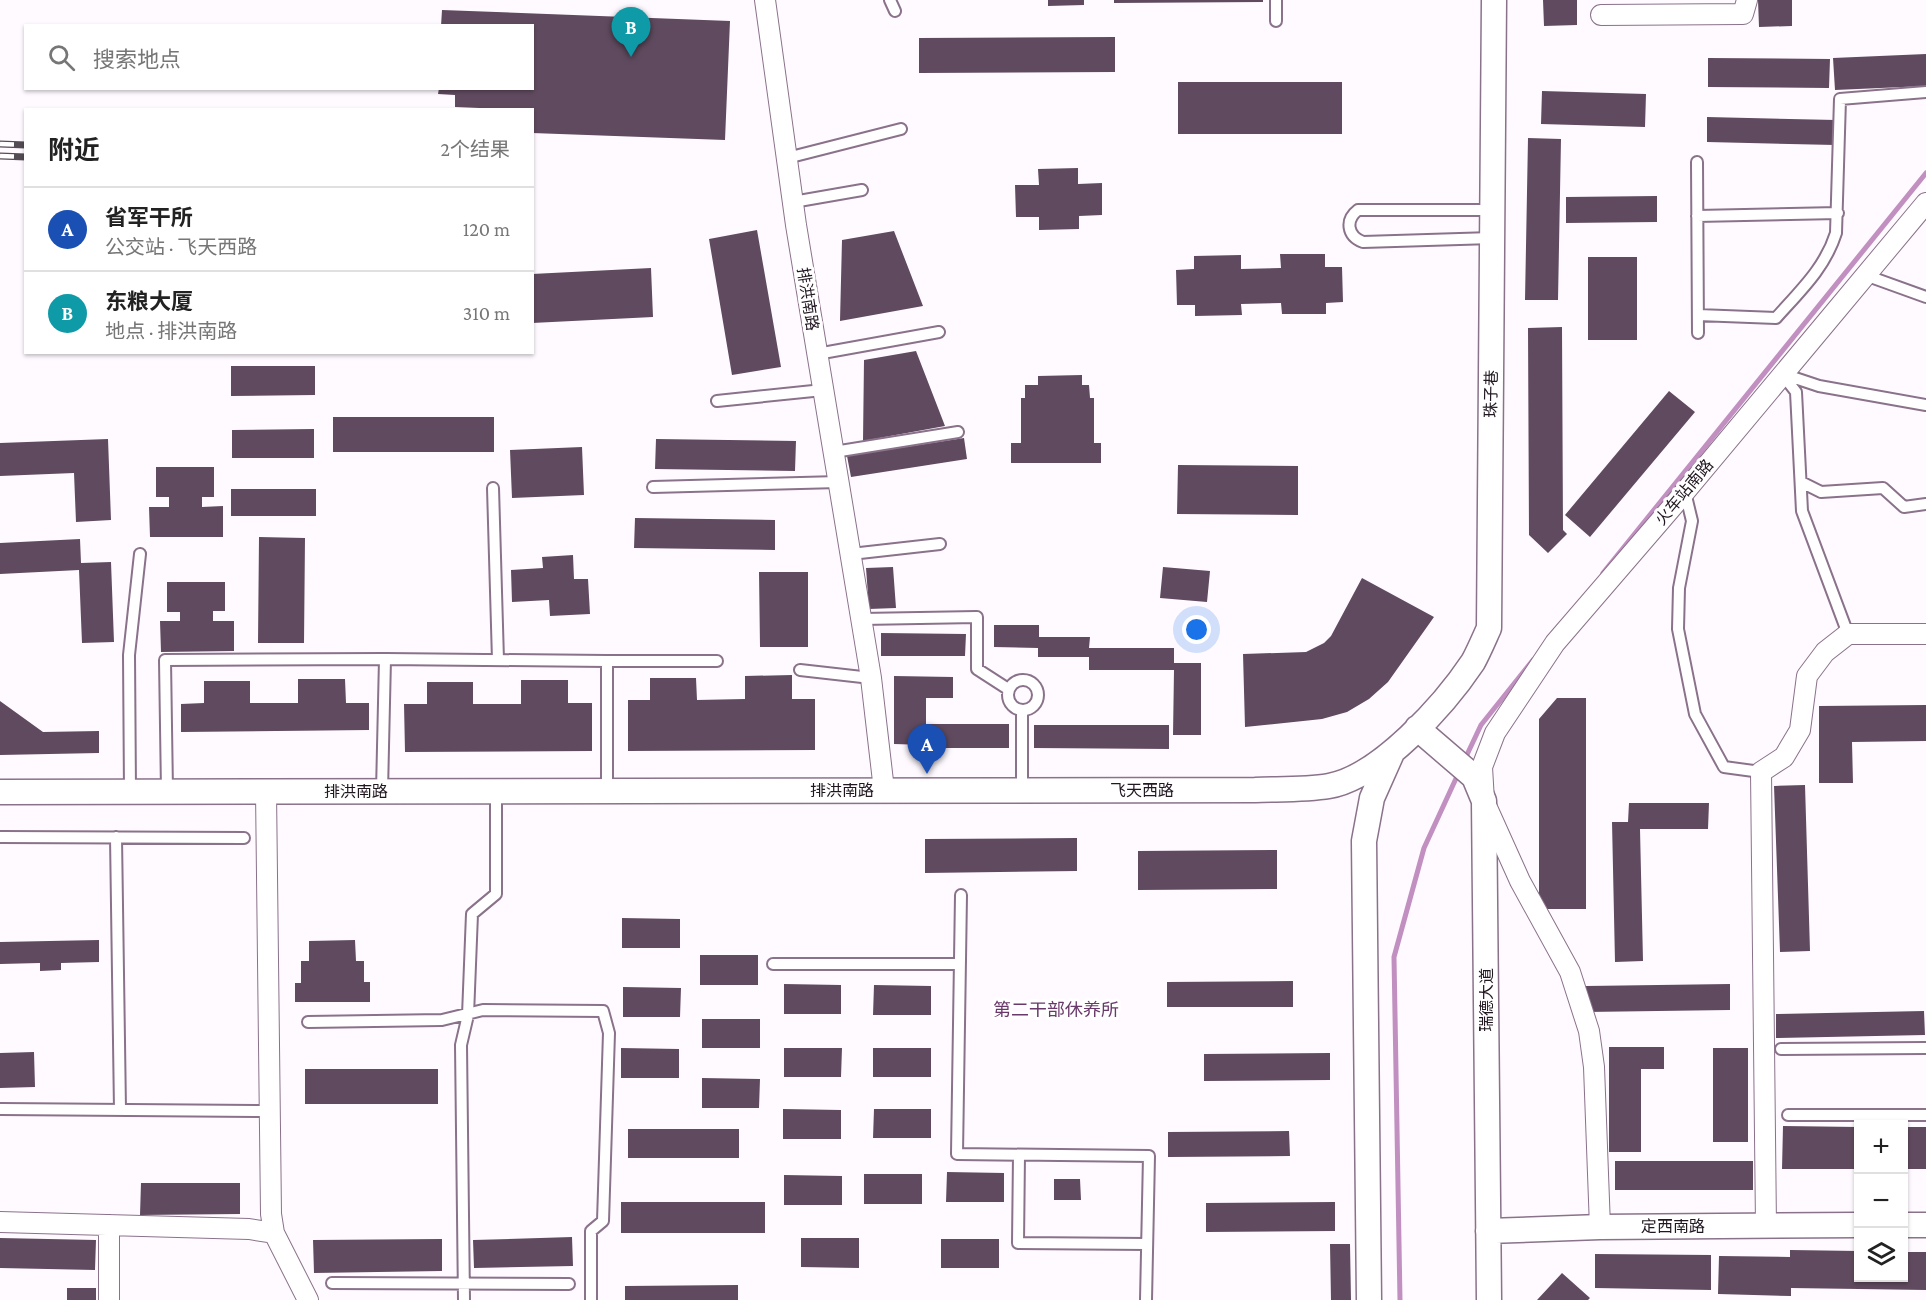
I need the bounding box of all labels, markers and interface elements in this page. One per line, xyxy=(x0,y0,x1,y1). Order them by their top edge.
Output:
pin: B xyxy=(612,8,650,57)
search box xyxy=(24,24,534,90)
icon: search xyxy=(45,41,78,74)
text: 搜索地点 xyxy=(93,47,181,72)
text: 附近 xyxy=(48,136,100,165)
text: 2个结果 xyxy=(440,138,510,160)
text: 省军干所 xyxy=(105,205,193,230)
text: A xyxy=(62,218,73,240)
text: 120 m xyxy=(463,218,510,240)
text: 公交站 · 飞天西路 xyxy=(105,236,257,258)
street label: 排洪南路 xyxy=(795,266,821,332)
text: 东粮大厦 xyxy=(105,289,193,314)
text: B xyxy=(62,302,73,324)
text: 310 m xyxy=(463,302,510,324)
text: 地点 · 排洪南路 xyxy=(105,320,237,342)
street label: 珠子巷 xyxy=(1482,370,1500,418)
street label: 火车站南路 xyxy=(1652,456,1716,528)
your location xyxy=(1182,615,1211,644)
pin: A xyxy=(908,724,946,774)
street label: 排洪南路 xyxy=(810,782,874,799)
street label: 飞天西路 xyxy=(1110,782,1174,799)
street label: 排洪南路 xyxy=(324,783,388,800)
street label: 瑞德大道 xyxy=(1478,968,1495,1032)
district label: 第二干部休养所 xyxy=(993,1000,1119,1020)
map controls xyxy=(1854,1120,1908,1282)
button: + xyxy=(1854,1120,1908,1174)
button: − xyxy=(1854,1174,1908,1228)
street label: 定西南路 xyxy=(1641,1218,1705,1235)
button: layers xyxy=(1854,1228,1908,1282)

